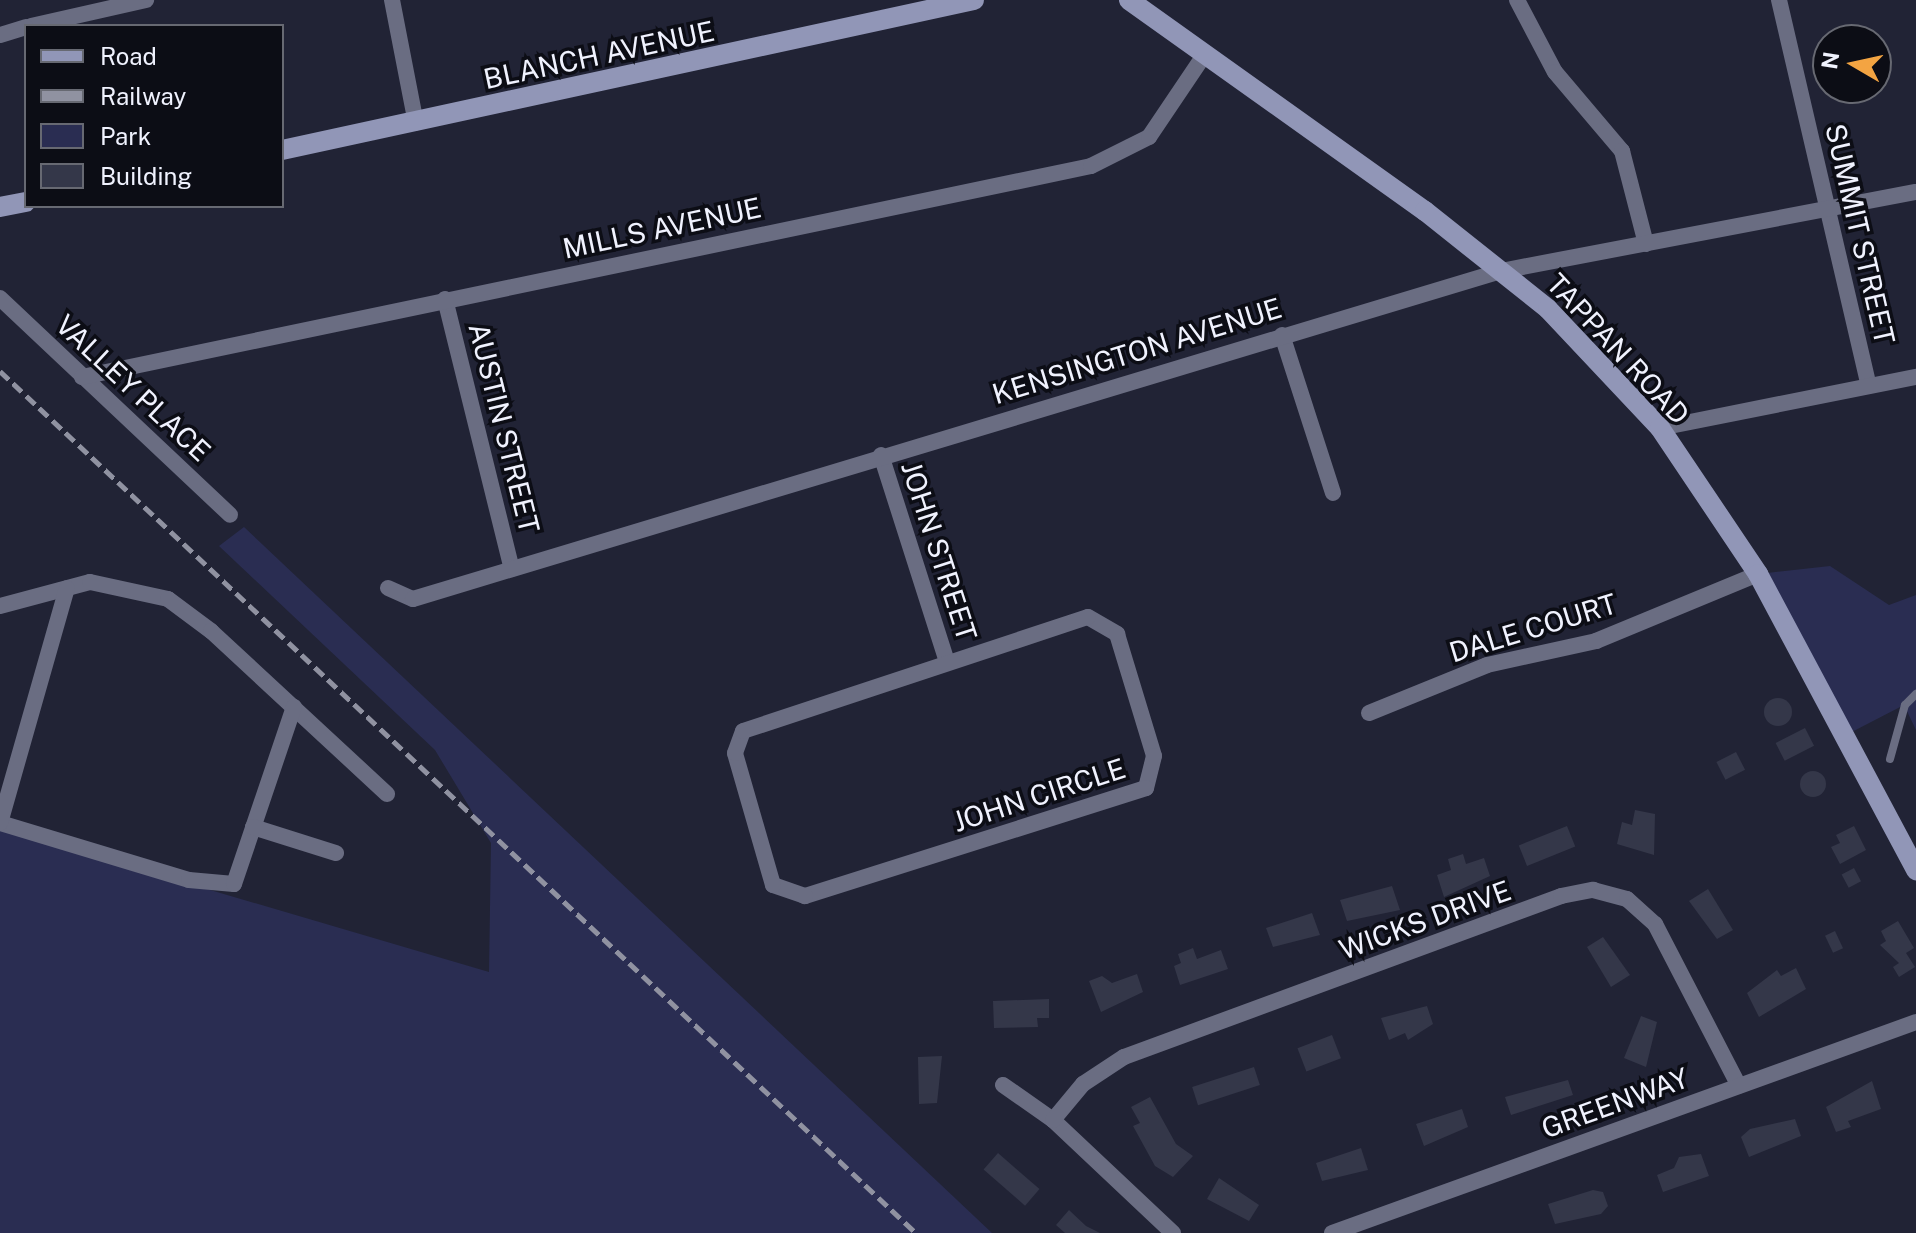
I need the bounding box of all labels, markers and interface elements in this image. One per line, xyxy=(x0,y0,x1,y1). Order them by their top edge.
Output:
street label: BLANCH AVENUE xyxy=(481,14,717,96)
legend xyxy=(24,24,284,208)
north arrow xyxy=(1812,24,1892,104)
text: Road xyxy=(100,42,157,70)
text: N xyxy=(1816,50,1844,71)
text: Railway xyxy=(100,82,186,110)
street label: SUMMIT STREET xyxy=(1818,121,1902,347)
text: Park xyxy=(100,122,151,150)
text: Building xyxy=(100,162,192,190)
street label: MILLS AVENUE xyxy=(560,191,764,265)
street label: TAPPAN ROAD xyxy=(1540,267,1696,431)
street label: KENSINGTON AVENUE xyxy=(988,291,1286,411)
street label: VALLEY PLACE xyxy=(49,308,217,468)
street label: AUSTIN STREET xyxy=(462,320,546,536)
street label: JOHN STREET xyxy=(894,457,984,645)
street label: DALE COURT xyxy=(1445,587,1621,669)
street label: JOHN CIRCLE xyxy=(948,751,1130,839)
street label: WICKS DRIVE xyxy=(1335,873,1515,967)
street label: GREENWAY xyxy=(1537,1061,1693,1145)

